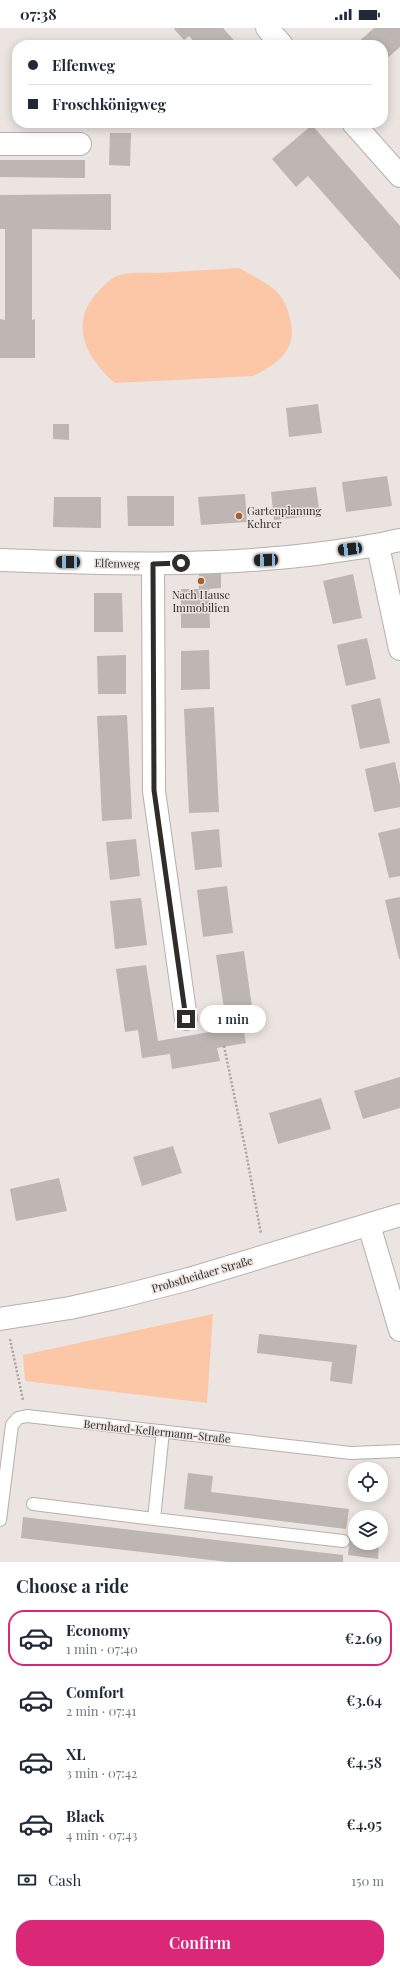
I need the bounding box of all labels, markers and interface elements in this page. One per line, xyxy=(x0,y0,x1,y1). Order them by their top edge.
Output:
text: 07:38 xyxy=(20,4,57,24)
text: Elfenweg xyxy=(52,55,115,75)
text: Froschkönigweg xyxy=(52,94,166,114)
place label: Gartenplanung Kehrer xyxy=(247,503,322,531)
marker: Gartenplanung Kehrer xyxy=(234,511,244,521)
car xyxy=(337,542,363,556)
route start xyxy=(172,554,190,572)
car xyxy=(254,554,278,566)
street label: Elfenweg xyxy=(94,555,140,571)
car xyxy=(56,556,80,568)
marker: Nach Hause Immobilien xyxy=(196,576,206,586)
place label: Nach Hause Immobilien xyxy=(172,587,231,615)
callout: 1 min xyxy=(200,1005,266,1033)
route end xyxy=(177,1010,195,1028)
text: 1 min xyxy=(217,1010,249,1027)
street label: Probstheidaer Straße xyxy=(150,1252,255,1296)
street label: Bernhard-Kellermann-Straße xyxy=(83,1416,232,1446)
map controls xyxy=(348,1462,388,1550)
button: locate xyxy=(348,1462,388,1502)
button: layers xyxy=(348,1510,388,1550)
text: Choose a ride xyxy=(16,1574,129,1598)
icon: car xyxy=(18,1620,54,1656)
text: Economy xyxy=(66,1620,130,1640)
text: €2.69 xyxy=(345,1628,382,1648)
text: 1 min · 07:40 xyxy=(66,1640,138,1657)
icon: car xyxy=(18,1682,54,1718)
text: Comfort xyxy=(66,1682,124,1702)
text: €3.64 xyxy=(346,1690,382,1710)
text: 2 min · 07:41 xyxy=(66,1702,136,1719)
icon: car xyxy=(18,1744,54,1780)
text: XL xyxy=(66,1744,86,1764)
text: €4.58 xyxy=(346,1752,382,1772)
text: 3 min · 07:42 xyxy=(66,1764,137,1781)
icon: car xyxy=(18,1806,54,1842)
text: Black xyxy=(66,1806,105,1826)
text: €4.95 xyxy=(346,1814,382,1834)
text: 4 min · 07:43 xyxy=(66,1826,137,1843)
icon: cash xyxy=(16,1869,38,1891)
text: Cash xyxy=(48,1870,81,1890)
text: 150 m xyxy=(351,1872,384,1889)
button: Confirm xyxy=(16,1920,384,1966)

